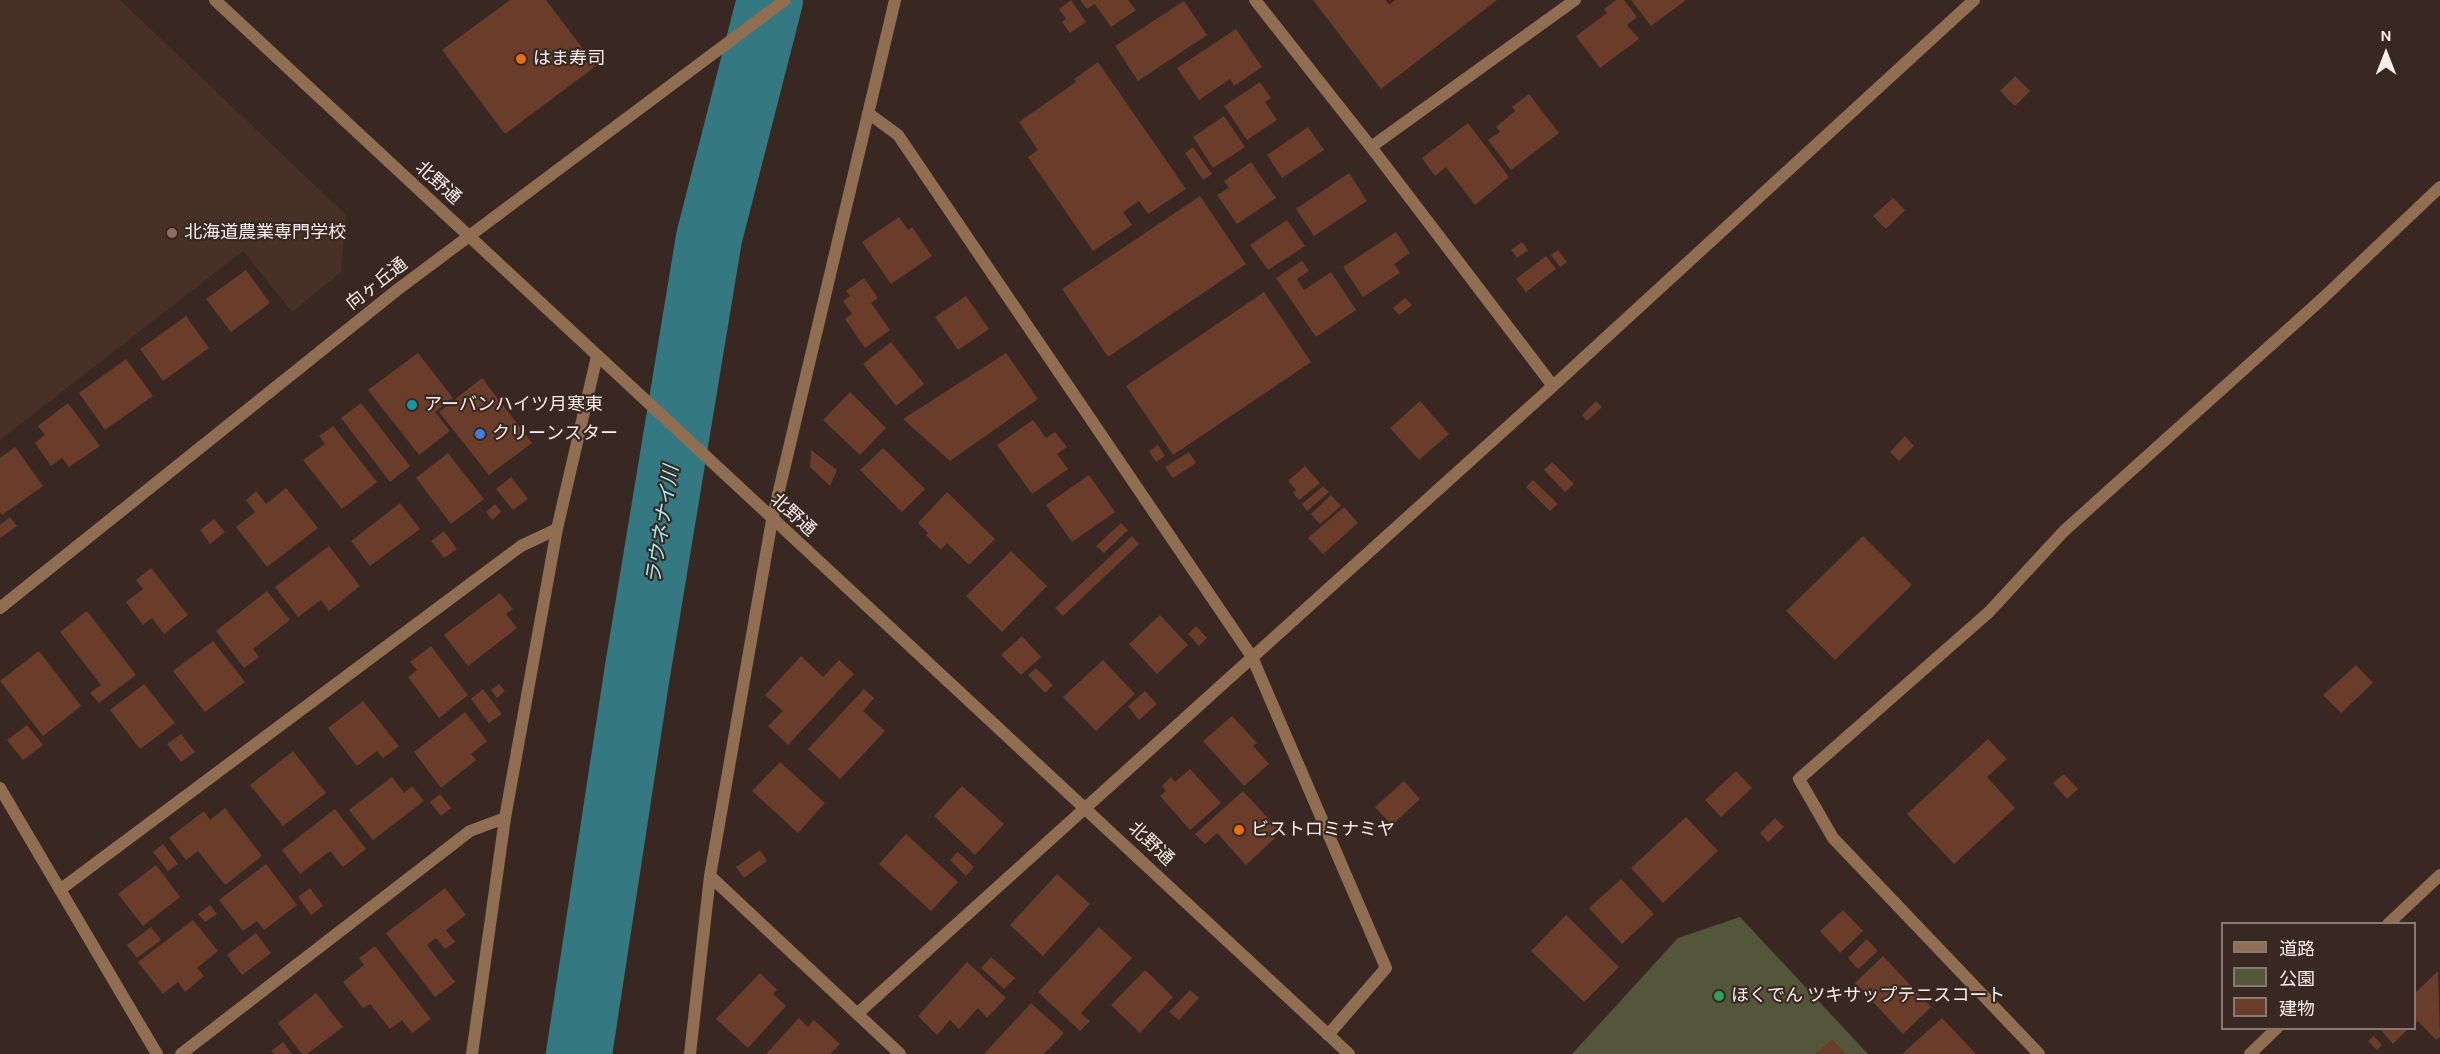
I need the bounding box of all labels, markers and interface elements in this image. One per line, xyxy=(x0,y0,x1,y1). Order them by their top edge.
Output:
north arrow xyxy=(2356,24,2416,84)
text: N xyxy=(2380,26,2392,45)
place label: はま寿司 xyxy=(533,48,605,70)
marker: はま寿司 xyxy=(514,52,528,66)
street label: 北野通 xyxy=(411,157,465,209)
place label: 北海道農業専門学校 xyxy=(184,222,346,244)
marker: 北海道農業専門学校 xyxy=(165,226,179,240)
street label: 向ヶ丘通 xyxy=(342,253,412,315)
place label: アーバンハイツ月寒東 xyxy=(424,394,603,416)
marker: アーバンハイツ月寒東 xyxy=(405,398,419,412)
place label: クリーンスター xyxy=(492,423,618,445)
marker: クリーンスター xyxy=(473,427,487,441)
water label: ラウネナイ川 xyxy=(642,464,684,586)
street label: 北野通 xyxy=(766,489,820,541)
street label: 北野通 xyxy=(1124,818,1178,870)
place label: ビストロミナミヤ xyxy=(1251,819,1395,841)
marker: ビストロミナミヤ xyxy=(1232,823,1246,837)
legend xyxy=(2221,922,2416,1030)
text: 道路 xyxy=(2279,938,2315,960)
text: 公園 xyxy=(2279,968,2315,990)
place label: ほくでん ツキサップテニスコート xyxy=(1731,985,2005,1007)
marker: ほくでん ツキサップテニスコート xyxy=(1712,989,1726,1003)
text: 建物 xyxy=(2279,998,2315,1020)

